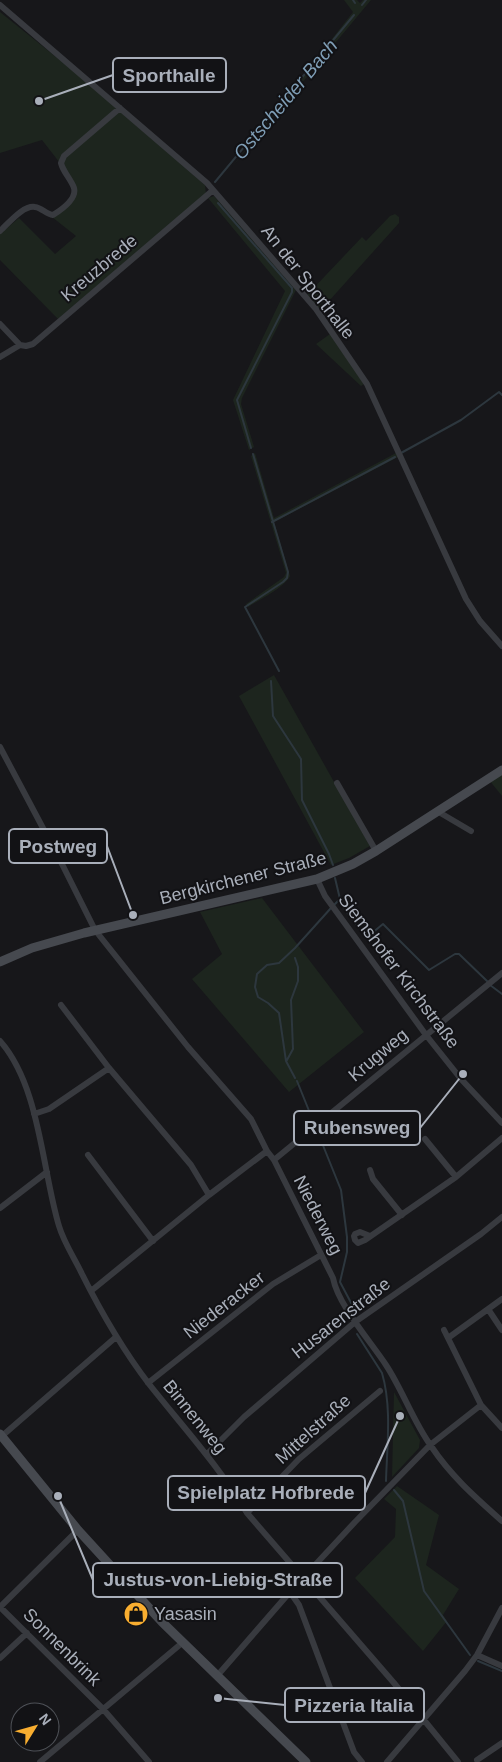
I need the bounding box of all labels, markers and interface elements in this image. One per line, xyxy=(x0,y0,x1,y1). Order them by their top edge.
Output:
water label: Ostscheider Bach xyxy=(229,35,342,164)
callout: Sporthalle xyxy=(113,58,226,92)
text: Sporthalle xyxy=(123,65,215,86)
street label: An der Sporthalle xyxy=(257,221,359,343)
street label: Kreuzbrede xyxy=(57,230,141,306)
callout: Postweg xyxy=(9,829,107,863)
text: Postweg xyxy=(19,836,97,857)
street label: Bergkirchener Straße xyxy=(158,848,328,908)
street label: Siemshofer Kirchstraße xyxy=(334,890,464,1052)
street label: Krugweg xyxy=(344,1025,412,1085)
callout: Rubensweg xyxy=(294,1111,420,1145)
text: Rubensweg xyxy=(304,1117,410,1138)
street label: Niederweg xyxy=(290,1172,346,1258)
street label: Niederacker xyxy=(180,1267,268,1343)
street label: Husarenstraße xyxy=(288,1273,394,1363)
street label: Binnenweg xyxy=(159,1376,231,1458)
street label: Mittelstraße xyxy=(271,1390,355,1468)
callout: Spielplatz Hofbrede xyxy=(168,1476,365,1510)
text: Spielplatz Hofbrede xyxy=(177,1482,355,1503)
callout: Justus-von-Liebig-Straße xyxy=(93,1563,342,1597)
text: Justus-von-Liebig-Straße xyxy=(103,1569,333,1590)
shop icon: Yasasin xyxy=(123,1601,149,1627)
street label: Sonnenbrink xyxy=(19,1604,106,1691)
place label: Yasasin xyxy=(154,1604,217,1624)
callout: Pizzeria Italia xyxy=(285,1688,424,1722)
text: Pizzeria Italia xyxy=(294,1695,414,1716)
north arrow xyxy=(10,1702,60,1752)
text: N xyxy=(36,1710,55,1728)

